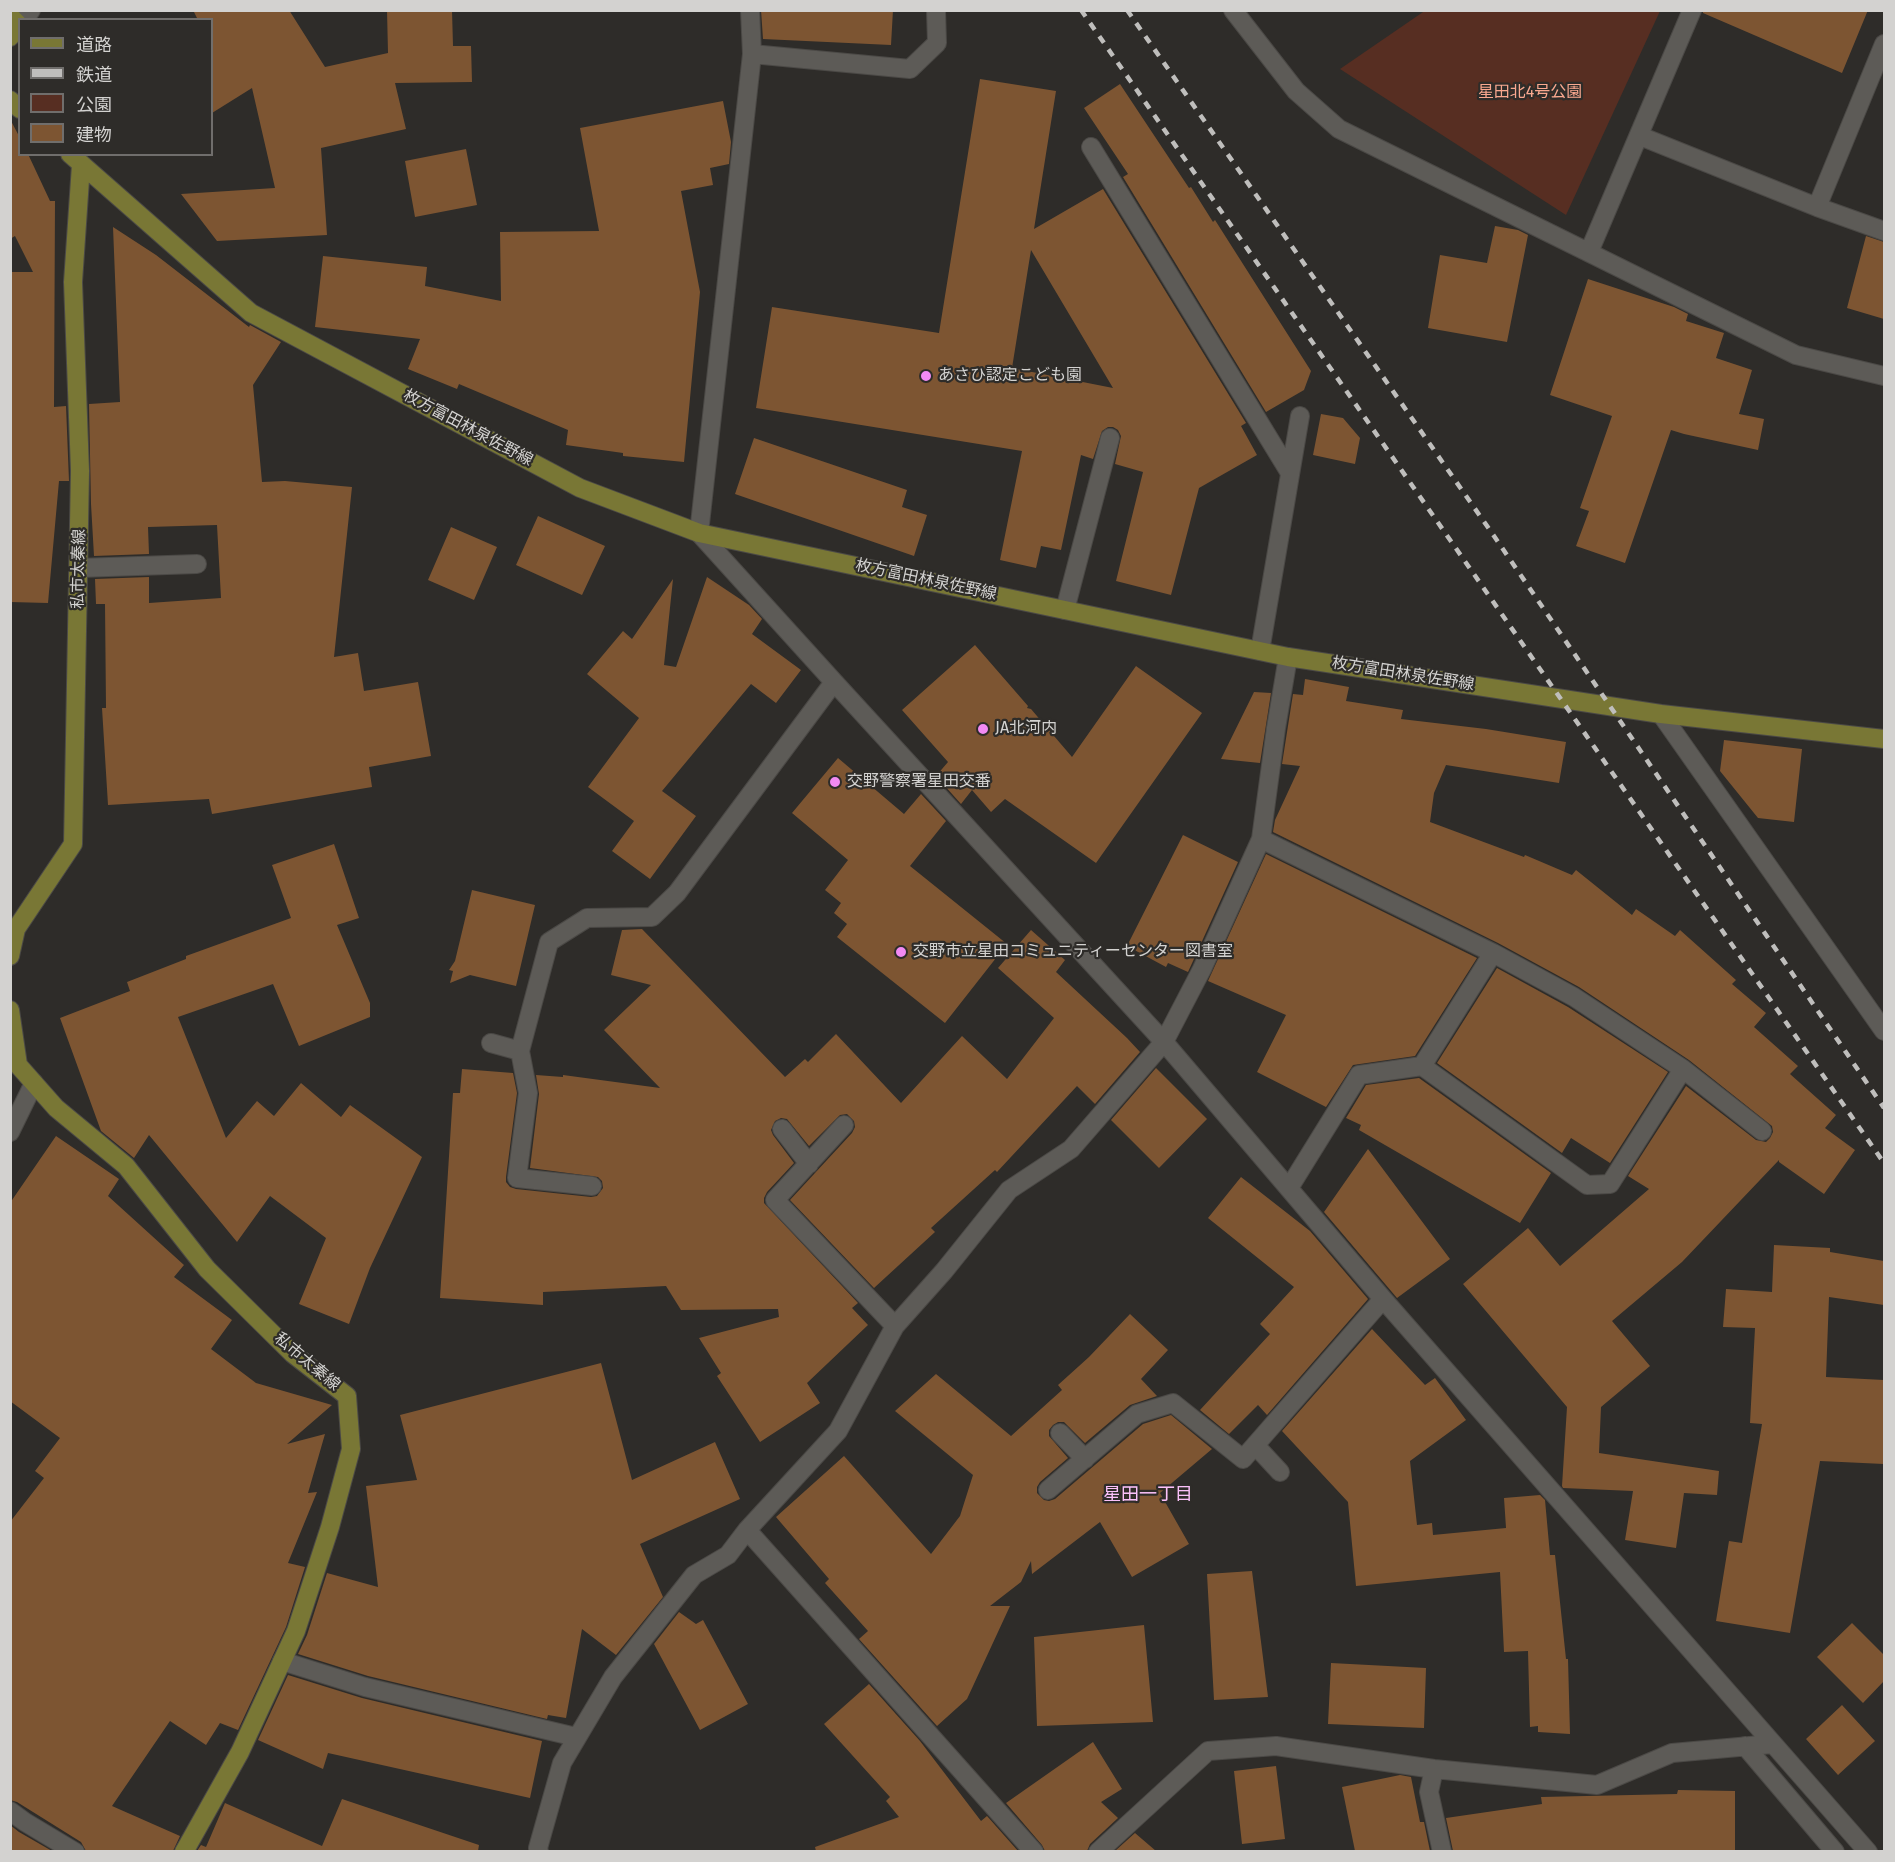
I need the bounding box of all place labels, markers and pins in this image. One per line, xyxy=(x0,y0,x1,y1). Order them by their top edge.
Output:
place label: あさひ認定こども園 xyxy=(938,366,1082,386)
marker: あさひ認定こども園 xyxy=(919,369,933,383)
place label: JA北河内 xyxy=(995,719,1057,739)
marker: JA北河内 xyxy=(976,722,990,736)
place label: 交野警察署星田交番 xyxy=(847,772,991,792)
marker: 交野警察署星田交番 xyxy=(828,775,842,789)
place label: 交野市立星田コミュニティーセンター図書室 xyxy=(913,942,1233,962)
marker: 交野市立星田コミュニティーセンター図書室 xyxy=(894,945,908,959)

